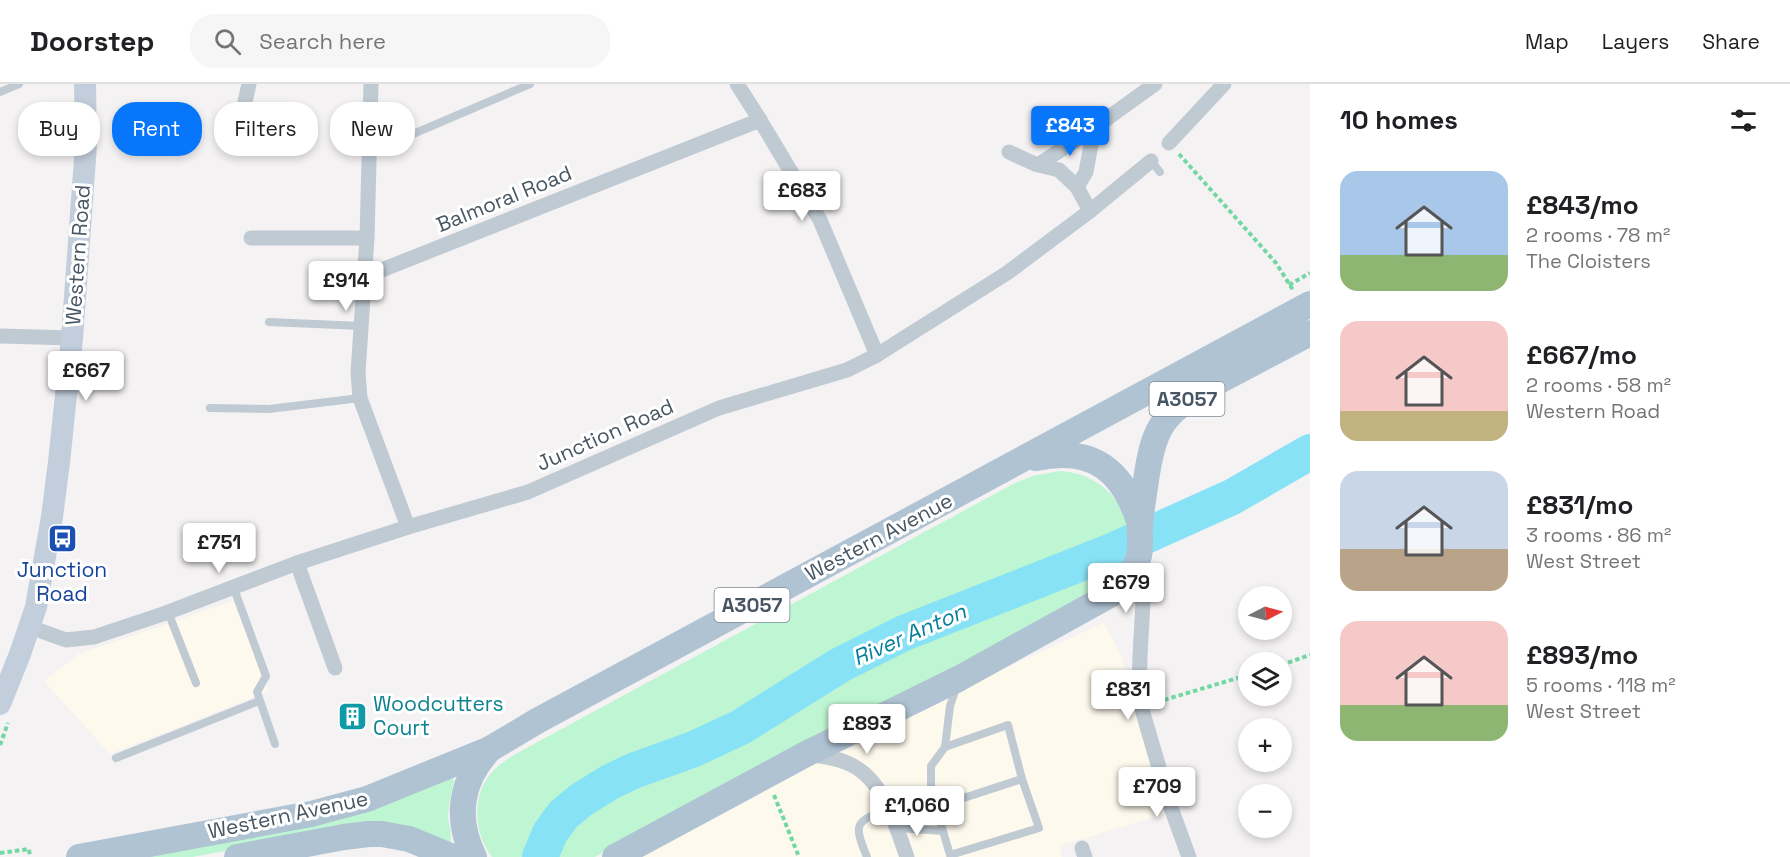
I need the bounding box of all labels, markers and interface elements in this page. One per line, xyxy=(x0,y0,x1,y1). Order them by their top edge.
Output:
search box xyxy=(190,14,610,68)
text: Doorstep xyxy=(30,23,154,59)
icon: search xyxy=(211,25,244,58)
text: Search here xyxy=(259,27,386,55)
text: Map xyxy=(1525,28,1569,55)
text: Layers xyxy=(1602,28,1669,55)
text: Share xyxy=(1702,28,1760,55)
chip: Buy xyxy=(18,102,100,156)
chip: Rent xyxy=(112,102,202,156)
chip: Filters xyxy=(214,102,318,156)
chip: New xyxy=(330,102,415,156)
text: 10 homes xyxy=(1340,103,1458,137)
icon: filters xyxy=(1727,104,1760,137)
pin: £843 xyxy=(1034,106,1106,157)
text: £843 xyxy=(1045,112,1095,138)
street label: Balmoral Road xyxy=(432,159,576,238)
pin: £683 xyxy=(766,171,838,222)
text: £683 xyxy=(777,177,827,203)
street label: Western Road xyxy=(59,184,96,326)
text: £843/mo xyxy=(1526,188,1639,222)
icon: home xyxy=(1388,195,1460,267)
text: 2 rooms · 78 m² xyxy=(1526,222,1670,248)
text: The Cloisters xyxy=(1526,248,1651,274)
pin: £914 xyxy=(310,261,382,312)
text: £914 xyxy=(323,267,369,293)
text: £667/mo xyxy=(1526,338,1637,372)
icon: home xyxy=(1388,345,1460,417)
pin: £667 xyxy=(50,351,122,402)
text: £667 xyxy=(62,357,110,383)
text: 2 rooms · 58 m² xyxy=(1526,372,1671,398)
road number: A3057 xyxy=(1150,382,1224,416)
street label: Junction Road xyxy=(532,392,678,477)
text: Western Road xyxy=(1526,398,1660,424)
street label: Western Avenue xyxy=(800,486,957,587)
text: £831/mo xyxy=(1526,488,1633,522)
icon: home xyxy=(1388,495,1460,567)
text: 3 rooms · 86 m² xyxy=(1526,522,1671,548)
bus stop icon: Junction Road xyxy=(46,523,78,555)
pin: £751 xyxy=(183,523,255,574)
text: £751 xyxy=(197,529,241,555)
text: West Street xyxy=(1526,548,1641,574)
place label: Junction Road xyxy=(17,556,107,607)
pin: £679 xyxy=(1090,563,1162,614)
text: £679 xyxy=(1102,569,1150,595)
north arrow xyxy=(1238,586,1292,640)
map controls xyxy=(1238,586,1292,838)
road number: A3057 xyxy=(714,588,789,622)
water label: River Anton xyxy=(848,596,971,671)
text: £893/mo xyxy=(1526,638,1638,672)
icon: home xyxy=(1388,645,1460,717)
button: layers xyxy=(1238,652,1292,706)
pin: £831 xyxy=(1092,670,1164,721)
text: 5 rooms · 118 m² xyxy=(1526,672,1676,698)
text: £831 xyxy=(1105,676,1151,702)
place label: Woodcutters Court xyxy=(373,690,504,741)
text: West Street xyxy=(1526,698,1641,724)
building icon: Woodcutters Court xyxy=(336,700,368,732)
pin: £893 xyxy=(831,704,903,755)
text: £893 xyxy=(842,710,892,736)
button: + xyxy=(1238,718,1292,772)
pin: £709 xyxy=(1121,767,1193,818)
text: £709 xyxy=(1132,773,1182,799)
street label: Western Avenue xyxy=(205,784,370,845)
button: − xyxy=(1238,784,1292,838)
pin: £1,060 xyxy=(868,786,966,837)
text: £1,060 xyxy=(884,792,950,818)

